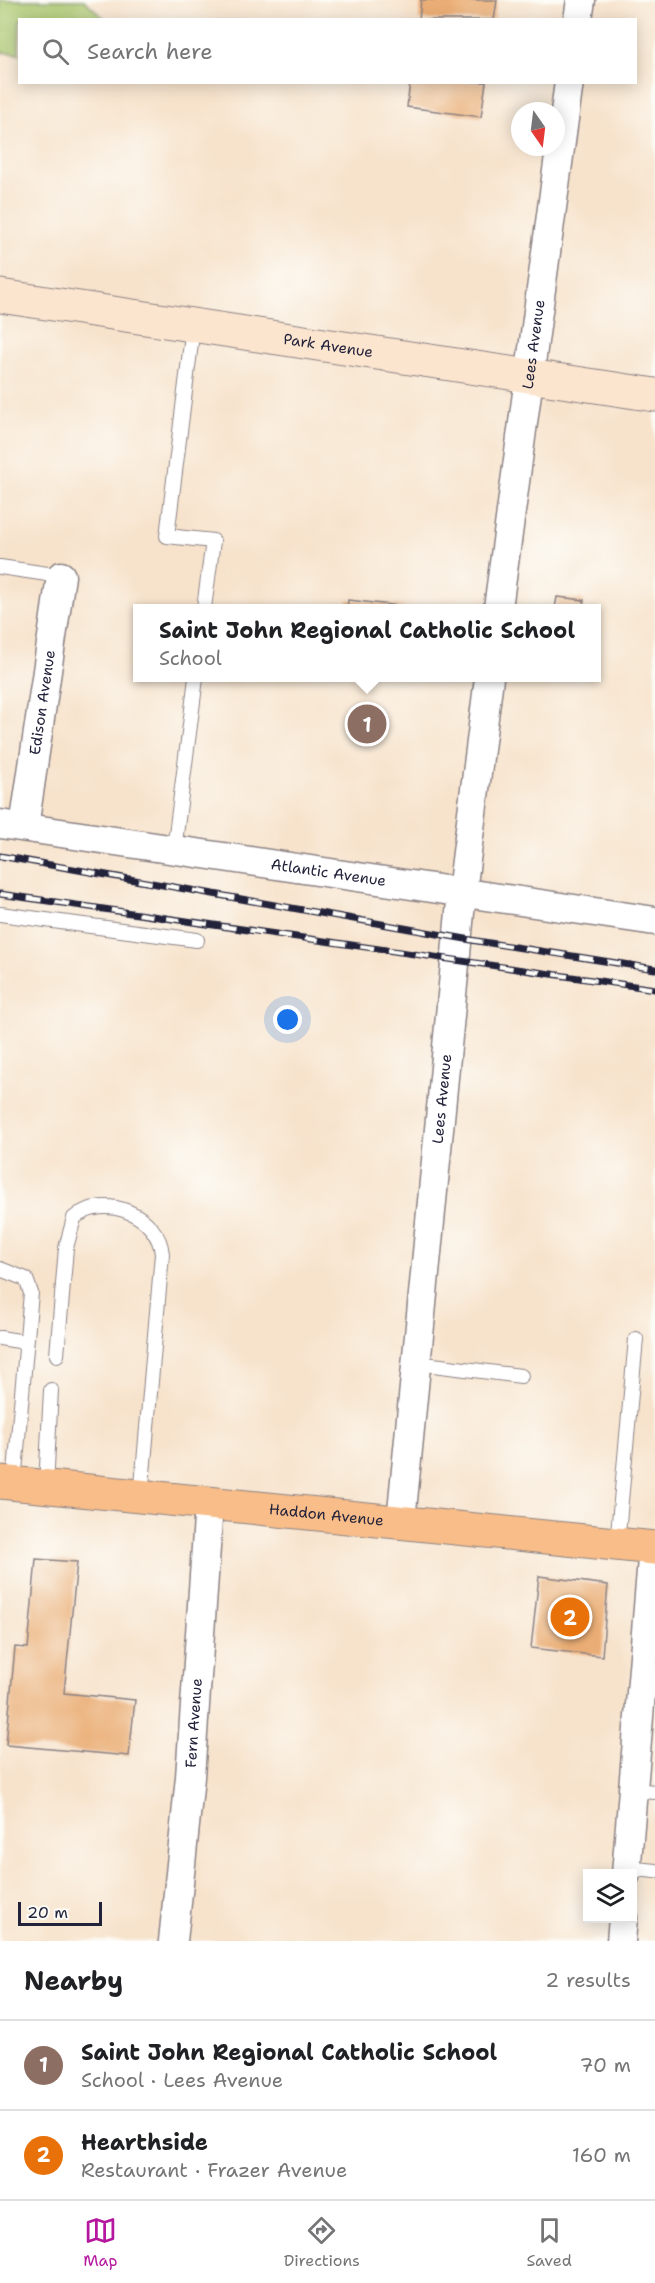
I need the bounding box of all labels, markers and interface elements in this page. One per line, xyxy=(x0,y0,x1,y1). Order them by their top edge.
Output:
search box xyxy=(18,18,637,84)
icon: search xyxy=(39,35,72,68)
text: Search here xyxy=(87,37,213,66)
north arrow xyxy=(511,102,565,156)
street label: Lees Avenue xyxy=(518,298,550,390)
street label: Park Avenue xyxy=(282,329,374,362)
popup xyxy=(133,604,601,682)
text: Saint John Regional Catholic School xyxy=(159,616,575,645)
text: School xyxy=(159,645,222,671)
street label: Edison Avenue xyxy=(25,649,60,756)
pin: 1 xyxy=(348,702,386,746)
street label: Atlantic Avenue xyxy=(270,854,387,891)
your location xyxy=(273,1005,302,1034)
street label: Lees Avenue xyxy=(428,1053,456,1145)
street label: Haddon Avenue xyxy=(268,1499,385,1531)
pin: 2 xyxy=(550,1594,590,1640)
street label: Fern Avenue xyxy=(181,1678,207,1768)
map controls xyxy=(583,1869,637,1923)
button: layers xyxy=(583,1869,637,1923)
scale bar xyxy=(18,1899,102,1926)
text: 20 m xyxy=(27,1902,68,1923)
text: Nearby xyxy=(24,1963,123,1998)
text: 2 results xyxy=(545,1967,631,1993)
text: Saint John Regional Catholic School xyxy=(81,2038,497,2067)
text: 1 xyxy=(39,2052,48,2078)
text: 70 m xyxy=(579,2052,631,2078)
text: School · Lees Avenue xyxy=(81,2067,283,2093)
text: Hearthside xyxy=(81,2128,208,2157)
text: 2 xyxy=(37,2142,51,2168)
text: 160 m xyxy=(572,2142,631,2168)
text: Restaurant · Frazer Avenue xyxy=(81,2157,347,2183)
tab: Map xyxy=(83,2214,117,2271)
tab: Directions xyxy=(284,2214,360,2271)
tab: Saved xyxy=(526,2214,572,2271)

